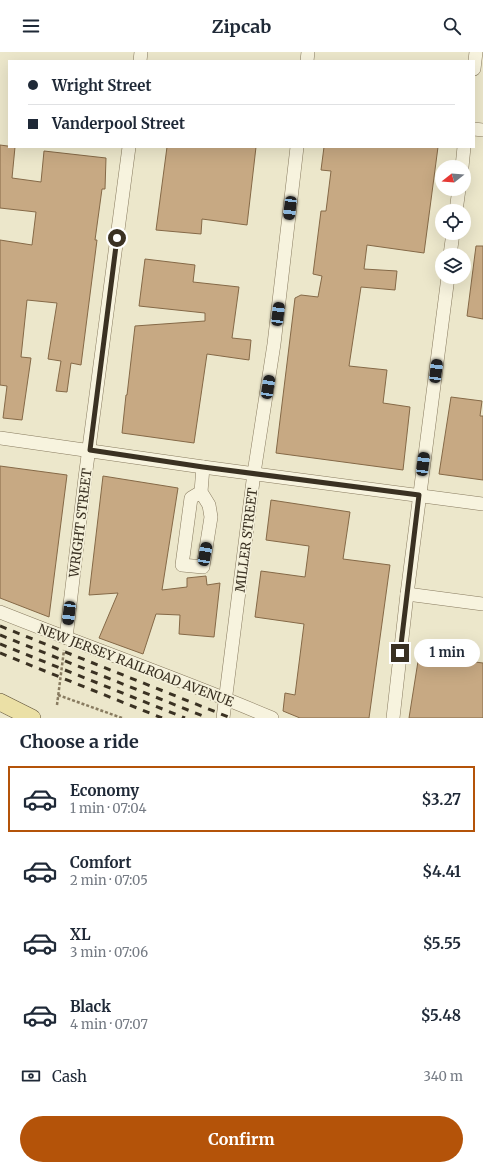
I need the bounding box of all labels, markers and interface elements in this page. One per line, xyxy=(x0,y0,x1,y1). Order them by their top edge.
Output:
icon: menu xyxy=(20,15,42,37)
text: Zipcab xyxy=(212,15,271,38)
icon: search xyxy=(441,15,463,37)
text: Wright Street xyxy=(52,76,152,95)
text: Vanderpool Street xyxy=(52,114,185,133)
north arrow xyxy=(435,160,471,196)
map controls xyxy=(435,160,471,284)
car xyxy=(283,195,297,221)
button: locate xyxy=(435,204,471,240)
route start xyxy=(108,229,126,247)
button: layers xyxy=(435,248,471,284)
car xyxy=(271,301,285,327)
car xyxy=(429,358,443,384)
car xyxy=(260,374,276,400)
car xyxy=(416,451,430,477)
street label: WRIGHT STREET xyxy=(65,468,96,580)
street label: MILLER STREET xyxy=(232,487,261,593)
car xyxy=(197,541,213,567)
car xyxy=(62,600,76,626)
street label: NEW JERSEY RAILROAD AVENUE xyxy=(36,620,237,711)
callout: 1 min xyxy=(414,639,480,667)
route end xyxy=(391,644,409,662)
text: 1 min xyxy=(429,644,465,661)
text: Choose a ride xyxy=(20,730,139,753)
icon: car xyxy=(22,781,58,817)
text: Economy xyxy=(70,781,139,800)
text: $3.27 xyxy=(422,790,461,809)
text: 1 min · 07:04 xyxy=(70,800,146,817)
icon: car xyxy=(22,853,58,889)
text: Comfort xyxy=(70,853,131,872)
text: $4.41 xyxy=(422,862,461,881)
text: 2 min · 07:05 xyxy=(70,872,148,889)
icon: car xyxy=(22,925,58,961)
text: XL xyxy=(70,925,91,944)
text: $5.55 xyxy=(423,934,461,953)
text: 3 min · 07:06 xyxy=(70,944,148,961)
icon: car xyxy=(22,997,58,1033)
text: Black xyxy=(70,997,111,1016)
text: $5.48 xyxy=(421,1006,461,1025)
text: 4 min · 07:07 xyxy=(70,1016,148,1033)
icon: cash xyxy=(20,1065,42,1087)
text: Cash xyxy=(52,1067,87,1086)
text: 340 m xyxy=(424,1068,463,1085)
button: Confirm xyxy=(20,1116,463,1162)

